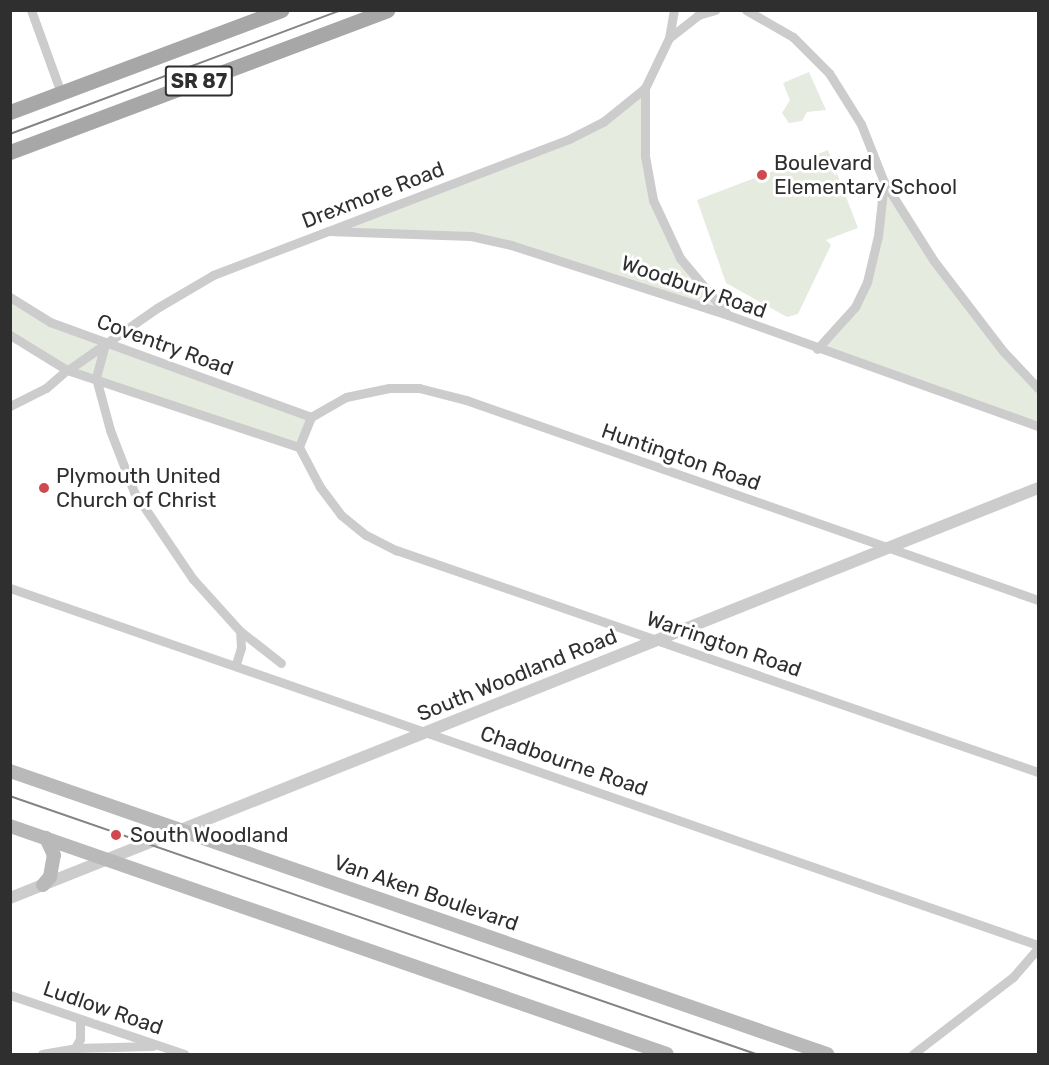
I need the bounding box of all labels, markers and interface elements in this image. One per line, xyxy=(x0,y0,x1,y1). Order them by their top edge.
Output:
road number: SR 87 xyxy=(164,64,234,98)
place label: Boulevard Elementary School xyxy=(774,150,958,200)
street label: Drexmore Road xyxy=(298,156,448,234)
marker: Boulevard Elementary School xyxy=(755,168,769,182)
street label: Woodbury Road xyxy=(618,250,770,324)
street label: Coventry Road xyxy=(93,309,237,381)
street label: Huntington Road xyxy=(598,418,764,496)
place label: Plymouth United Church of Christ xyxy=(56,463,221,513)
marker: Plymouth United Church of Christ xyxy=(37,481,51,495)
street label: Warrington Road xyxy=(643,606,805,682)
street label: South Woodland Road xyxy=(413,623,621,727)
street label: Chadbourne Road xyxy=(477,721,651,801)
place label: South Woodland xyxy=(130,822,289,848)
marker: South Woodland xyxy=(107,826,125,844)
street label: Van Aken Boulevard xyxy=(330,849,522,937)
street label: Ludlow Road xyxy=(40,976,166,1040)

